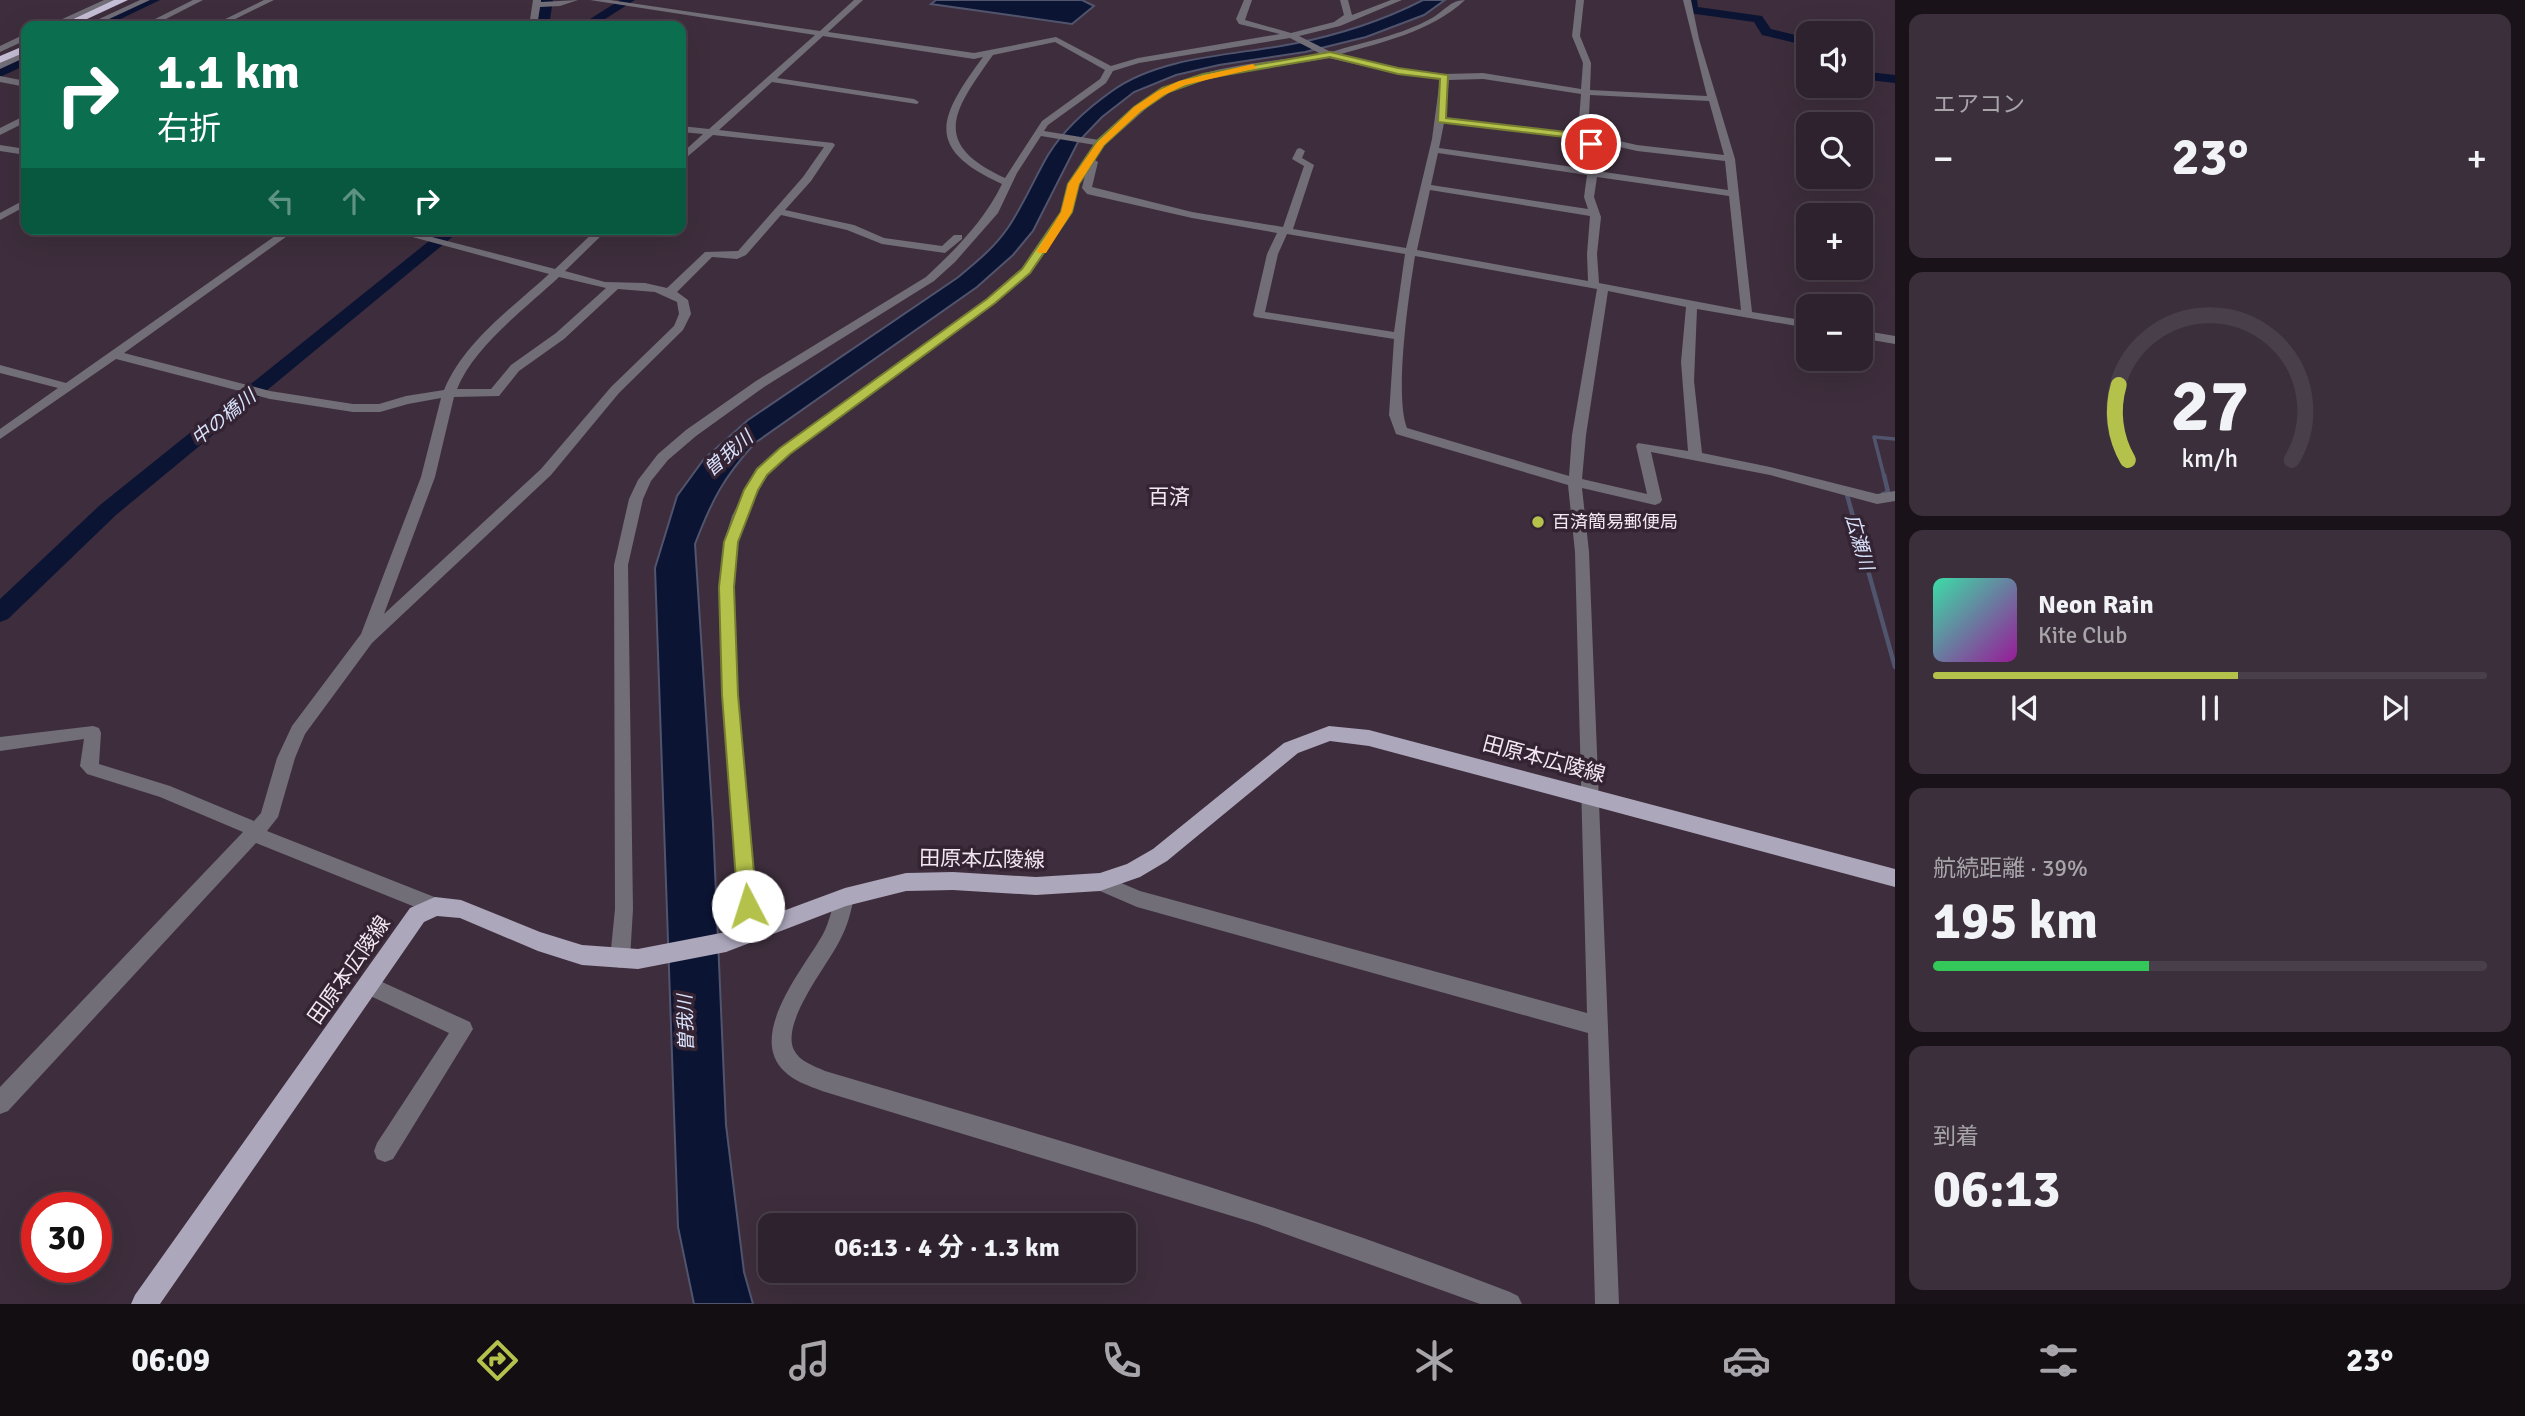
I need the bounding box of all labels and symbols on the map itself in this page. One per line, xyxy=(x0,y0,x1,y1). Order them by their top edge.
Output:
pin xyxy=(1561,114,1621,174)
water label: 中の橋川 xyxy=(187,383,262,451)
water label: 曽我川 xyxy=(699,425,760,482)
district label: 百済 xyxy=(1148,484,1190,510)
place label: 百済簡易郵便局 xyxy=(1552,511,1678,533)
water label: 広瀬川 xyxy=(1840,512,1879,575)
marker: 百済簡易郵便局 xyxy=(1530,514,1546,530)
street label: 田原本広陵線 xyxy=(1480,730,1608,788)
street label: 田原本広陵線 xyxy=(919,845,1045,873)
position arrow xyxy=(711,869,785,943)
street label: 田原本広陵線 xyxy=(302,911,396,1029)
water label: 曽我川 xyxy=(673,992,699,1052)
speed limit sign: 30 xyxy=(21,1192,112,1283)

